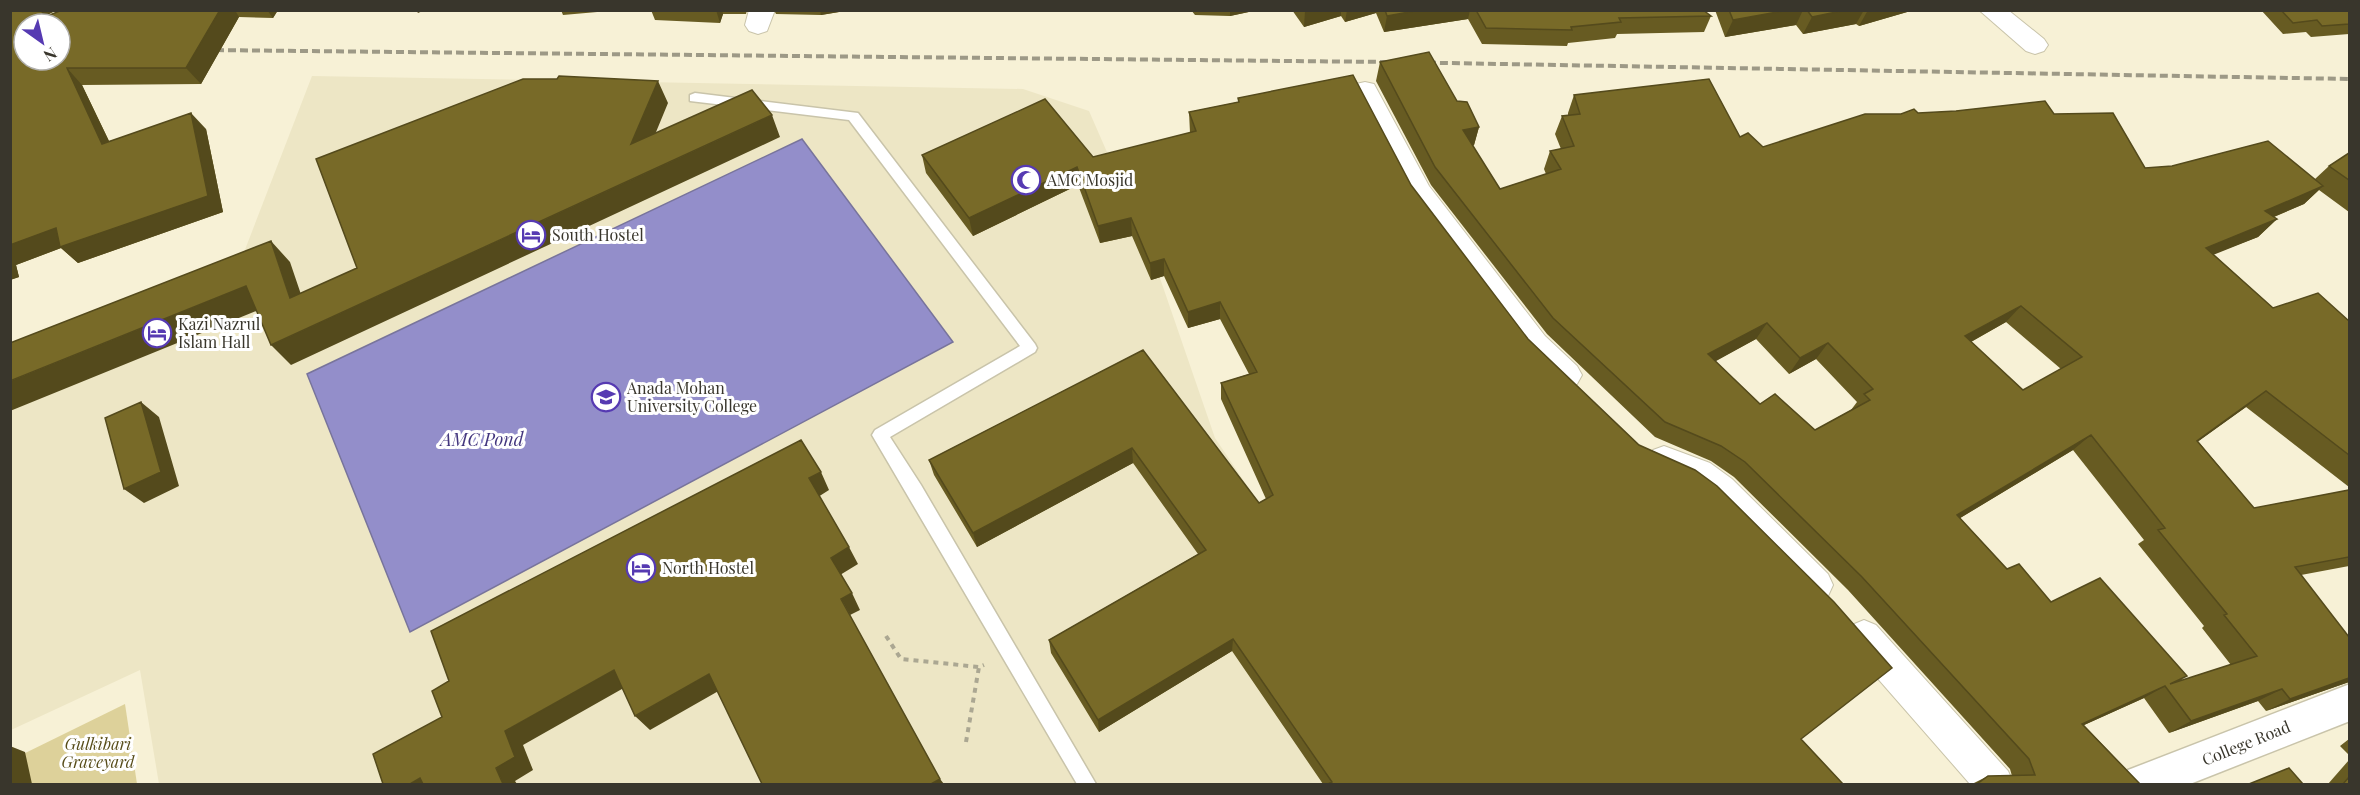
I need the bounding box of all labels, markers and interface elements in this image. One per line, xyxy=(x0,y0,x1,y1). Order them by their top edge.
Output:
north arrow xyxy=(12,12,72,72)
text: N xyxy=(40,43,61,67)
mosque icon: AMC Mosjid xyxy=(1010,164,1042,196)
place label: AMC Mosjid xyxy=(1046,169,1133,190)
hotel icon: South Hostel xyxy=(515,219,547,251)
place label: South Hostel xyxy=(552,224,644,245)
place label: Kazi Nazrul Islam Hall xyxy=(178,313,261,352)
hotel icon: Kazi Nazrul Islam Hall xyxy=(141,317,173,349)
place label: Anada Mohan University College xyxy=(626,377,757,416)
school or university icon: Anada Mohan University College xyxy=(590,381,622,413)
water label: AMC Pond xyxy=(439,427,525,451)
hotel icon: North Hostel xyxy=(625,552,657,584)
place label: North Hostel xyxy=(662,557,754,578)
street label: College Road xyxy=(2199,715,2293,770)
park label: Gulkibari Graveyard xyxy=(62,733,136,772)

